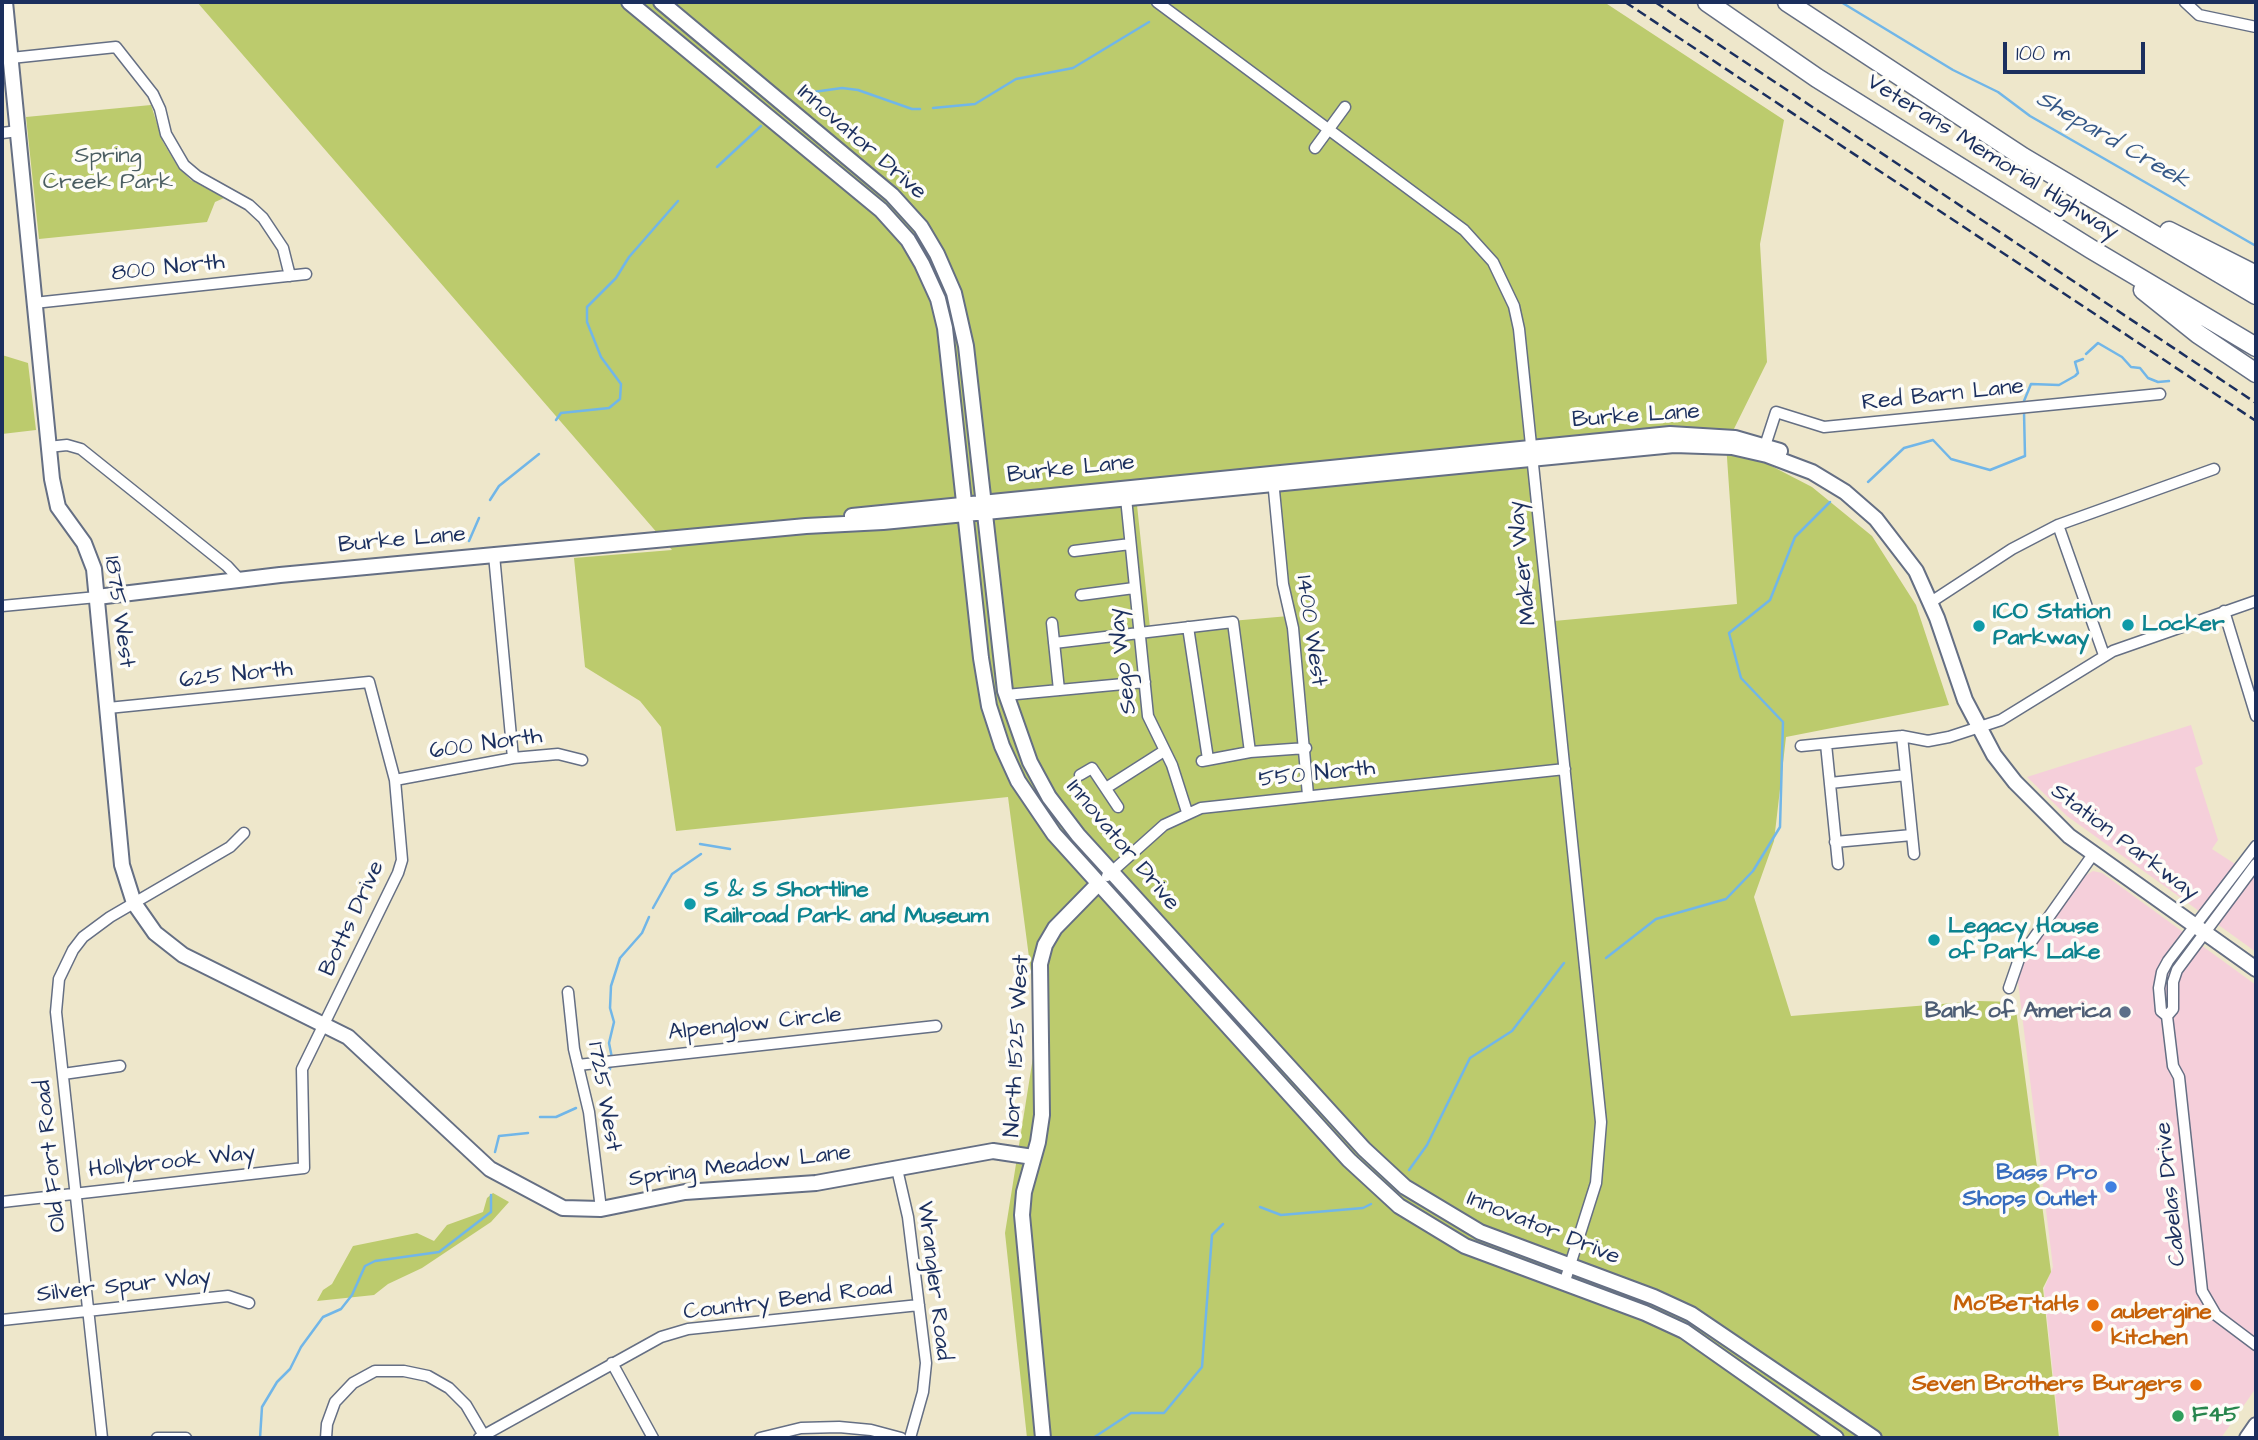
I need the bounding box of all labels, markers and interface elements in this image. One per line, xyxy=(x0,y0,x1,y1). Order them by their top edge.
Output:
scale bar xyxy=(2006,28,2148,72)
text: 100 m xyxy=(2016,39,2070,68)
street label: Veterans Memorial Highway xyxy=(1861,69,2123,247)
street label: Innovator Drive xyxy=(791,79,931,207)
water label: Shepard Creek xyxy=(2030,86,2194,196)
park label: Spring Creek Park xyxy=(43,143,173,197)
street label: 800 North xyxy=(110,249,226,289)
street label: Red Barn Lane xyxy=(1861,374,2025,418)
street label: Burke Lane xyxy=(1571,399,1701,435)
street label: Burke Lane xyxy=(1006,450,1136,490)
street label: Maker Way xyxy=(1504,499,1544,627)
street label: Burke Lane xyxy=(337,522,467,560)
street label: 1875 West xyxy=(97,554,139,670)
street label: 1400 West xyxy=(1289,574,1331,688)
place label: ICO Station Parkway xyxy=(1993,599,2110,653)
street label: Sego Way xyxy=(1104,606,1144,716)
place label: Locker xyxy=(2142,611,2225,639)
marker: Locker xyxy=(2120,617,2136,633)
marker: ICO Station Parkway xyxy=(1971,618,1987,634)
street label: 625 North xyxy=(178,656,294,696)
street label: 600 North xyxy=(428,723,544,767)
street label: 550 North xyxy=(1257,755,1377,795)
street label: Innovator Drive xyxy=(1059,775,1185,917)
street label: Station Parkway xyxy=(2044,778,2204,908)
street label: Botts Drive xyxy=(314,857,392,981)
place label: S & S Shortline Railroad Park and Museum xyxy=(704,877,988,931)
marker: S & S Shortline Railroad Park and Museum xyxy=(682,896,698,912)
place label: Legacy House of Park Lake xyxy=(1948,913,2100,967)
marker: Legacy House of Park Lake xyxy=(1926,932,1942,948)
street label: North 1525 West xyxy=(999,954,1037,1138)
place label: Bank of America xyxy=(1925,998,2111,1026)
street label: Alpenglow Circle xyxy=(667,1002,843,1048)
marker: Bank of America xyxy=(2117,1004,2133,1020)
street label: 1725 West xyxy=(580,1040,626,1154)
street label: Old Fort Road xyxy=(30,1079,74,1233)
street label: Cabelas Drive xyxy=(2151,1121,2193,1267)
street label: Spring Meadow Lane xyxy=(627,1140,853,1194)
street label: Hollybrook Way xyxy=(87,1141,257,1185)
place label: Bass Pro Shops Outlet xyxy=(1963,1160,2097,1214)
marker: Bass Pro Shops Outlet xyxy=(2103,1179,2119,1195)
street label: Innovator Drive xyxy=(1462,1186,1624,1272)
street label: Wrangler Road xyxy=(910,1200,956,1362)
street label: Silver Spur Way xyxy=(35,1264,213,1310)
street label: Country Bend Road xyxy=(682,1274,894,1328)
place label: Mo'BeTtaHs xyxy=(1954,1291,2079,1319)
marker: Mo'BeTtaHs xyxy=(2085,1297,2101,1313)
place label: aubergine kitchen xyxy=(2111,1299,2212,1353)
marker: aubergine kitchen xyxy=(2089,1318,2105,1334)
place label: Seven Brothers Burgers xyxy=(1912,1371,2182,1399)
marker: Seven Brothers Burgers xyxy=(2188,1377,2204,1393)
place label: F45 xyxy=(2192,1402,2240,1430)
marker: F45 xyxy=(2170,1408,2186,1424)

